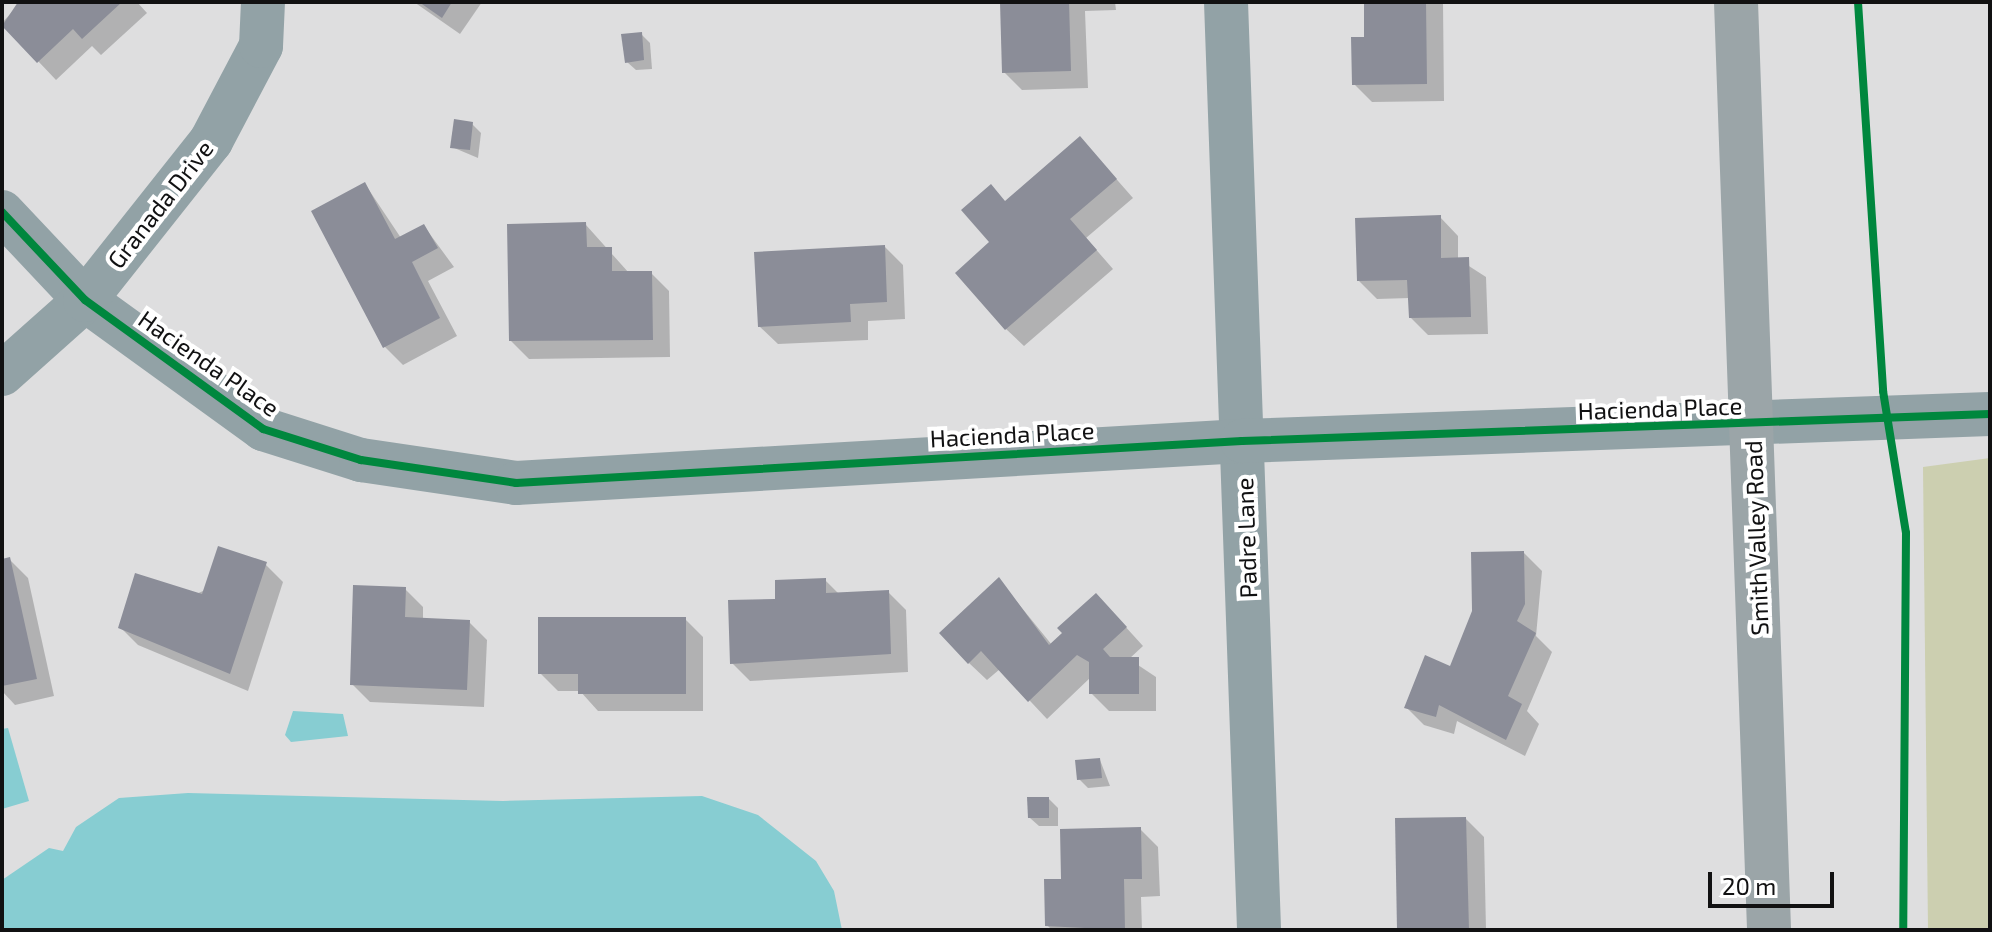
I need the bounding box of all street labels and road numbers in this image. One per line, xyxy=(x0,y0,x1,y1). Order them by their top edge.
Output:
street label: Granada Drive xyxy=(101,134,219,274)
street label: Hacienda Place xyxy=(133,304,285,422)
street label: Hacienda Place xyxy=(1577,391,1743,425)
street label: Hacienda Place xyxy=(929,415,1095,453)
street label: Smith Valley Road xyxy=(1738,439,1774,637)
street label: Padre Lane xyxy=(1229,477,1263,599)

